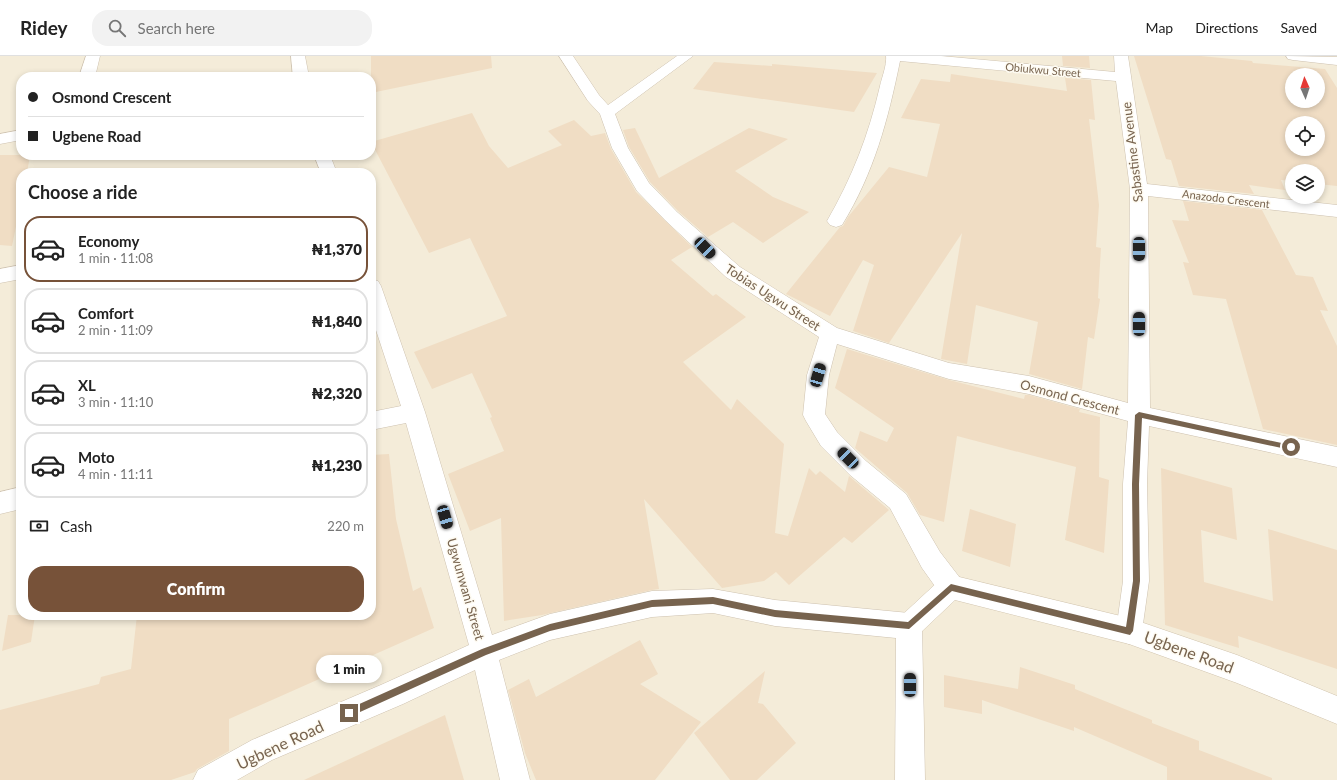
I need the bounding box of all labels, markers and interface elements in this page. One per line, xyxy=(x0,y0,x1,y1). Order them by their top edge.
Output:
search box xyxy=(92,10,372,46)
text: Ridey xyxy=(20,16,68,39)
icon: search xyxy=(106,17,128,39)
text: Search here xyxy=(138,19,215,37)
text: Map xyxy=(1146,19,1173,36)
text: Directions xyxy=(1195,19,1258,36)
text: Saved xyxy=(1280,19,1317,36)
street label: Obiukwu Street xyxy=(1005,60,1081,79)
north arrow xyxy=(1285,68,1325,108)
map controls xyxy=(1285,68,1325,204)
text: Osmond Crescent xyxy=(52,88,171,106)
street label: Sabastine Avenue xyxy=(1118,101,1146,203)
button: locate xyxy=(1285,116,1325,156)
text: Ugbene Road xyxy=(52,127,141,145)
button: layers xyxy=(1285,164,1325,204)
text: Choose a ride xyxy=(28,181,137,203)
street label: Anazodo Crescent xyxy=(1182,187,1271,210)
icon: car xyxy=(30,231,66,267)
text: Economy xyxy=(78,232,139,250)
car xyxy=(692,235,718,261)
car xyxy=(1133,237,1145,261)
text: ₦1,370 xyxy=(312,240,362,258)
text: 1 min · 11:08 xyxy=(78,250,153,266)
street label: Tobias Ugwu Street xyxy=(722,260,824,334)
icon: car xyxy=(30,303,66,339)
text: Comfort xyxy=(78,304,134,322)
text: ₦1,840 xyxy=(312,312,362,330)
car xyxy=(1133,312,1145,336)
text: 2 min · 11:09 xyxy=(78,322,153,338)
car xyxy=(809,362,827,388)
icon: car xyxy=(30,375,66,411)
text: XL xyxy=(78,376,96,394)
street label: Osmond Crescent xyxy=(1019,376,1122,418)
text: ₦2,320 xyxy=(312,384,362,402)
text: 3 min · 11:10 xyxy=(78,394,153,410)
route start xyxy=(1282,438,1300,456)
car xyxy=(835,445,861,471)
icon: car xyxy=(30,447,66,483)
text: Moto xyxy=(78,448,115,466)
text: ₦1,230 xyxy=(312,456,362,474)
text: 4 min · 11:11 xyxy=(78,466,153,482)
car xyxy=(436,504,454,530)
icon: cash xyxy=(28,515,50,537)
text: Cash xyxy=(60,517,92,535)
text: 220 m xyxy=(327,518,364,534)
street label: Ugwunwani Street xyxy=(444,536,488,642)
button: Confirm xyxy=(28,566,364,612)
street label: Ugbene Road xyxy=(1142,627,1237,677)
callout: 1 min xyxy=(316,655,382,683)
text: 1 min xyxy=(333,661,365,677)
car xyxy=(904,673,916,697)
route end xyxy=(340,704,358,722)
street label: Ugbene Road xyxy=(233,716,326,773)

